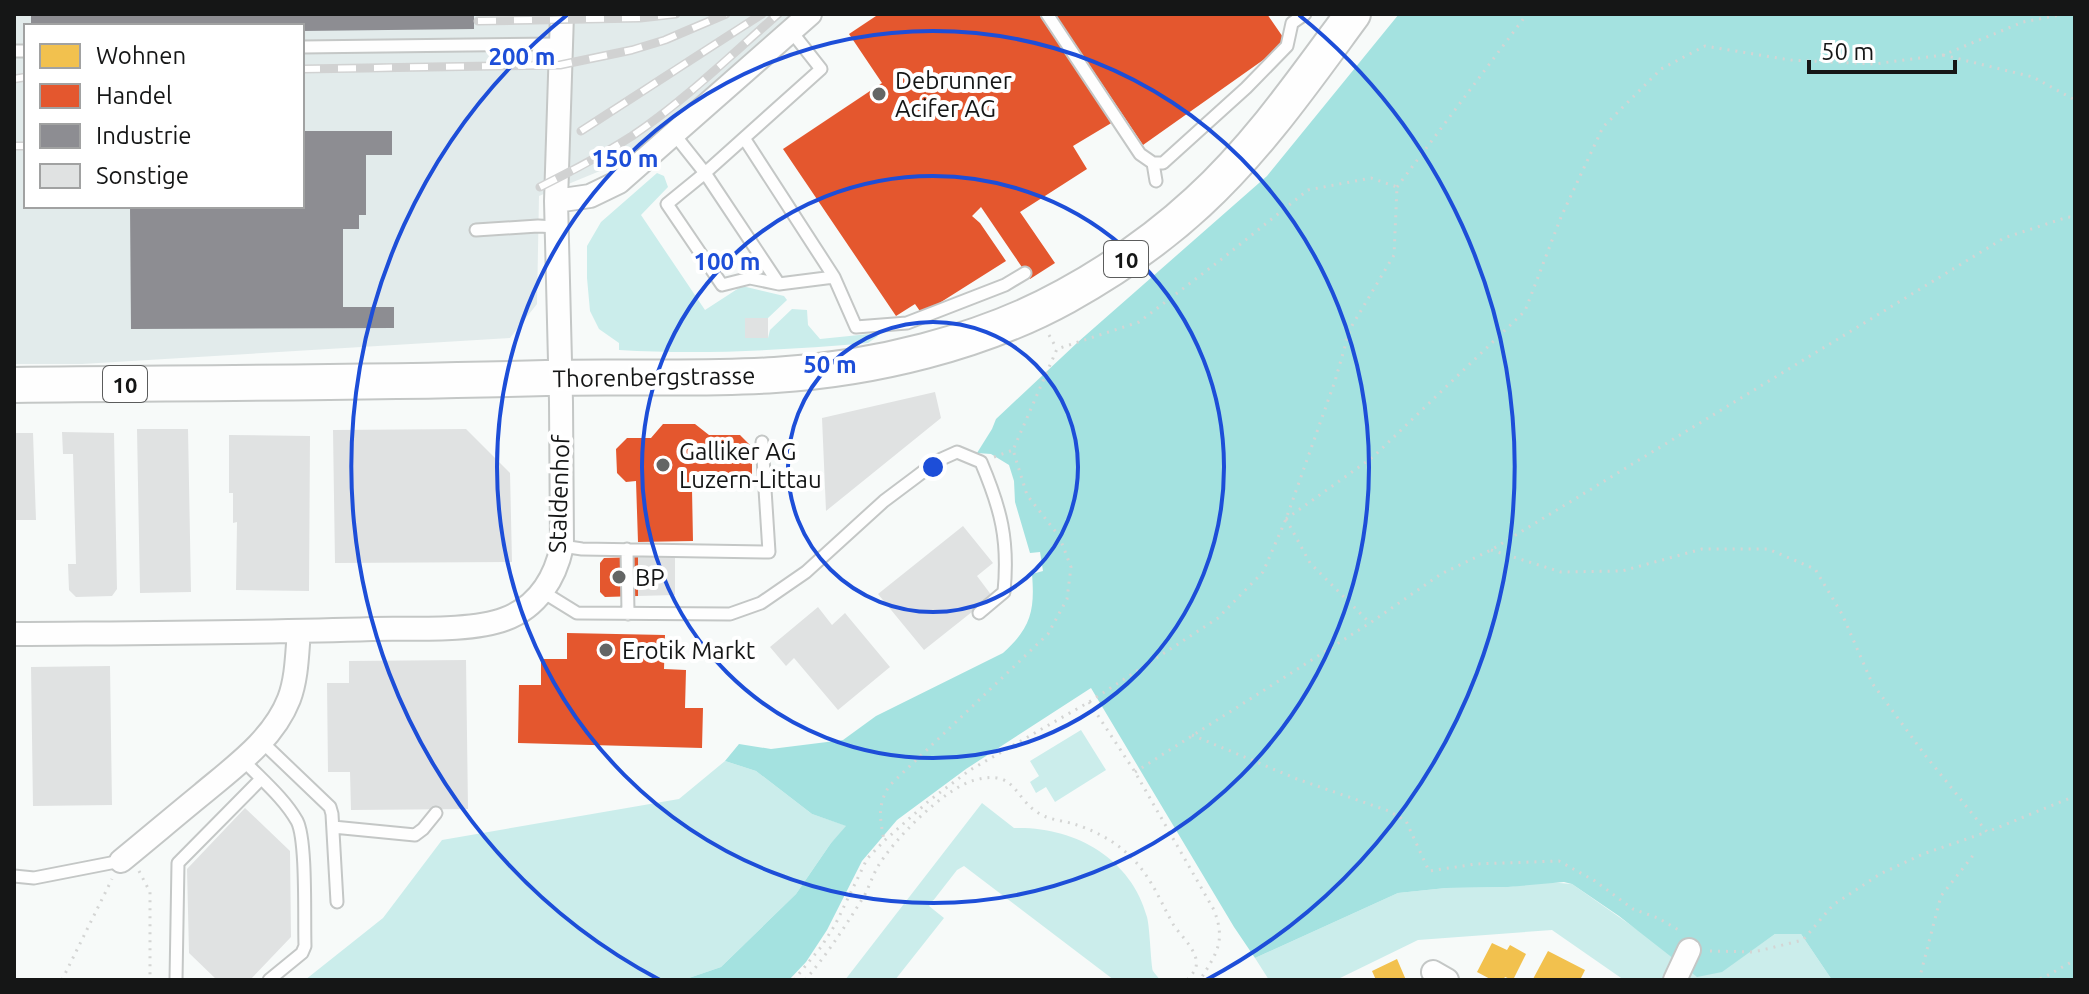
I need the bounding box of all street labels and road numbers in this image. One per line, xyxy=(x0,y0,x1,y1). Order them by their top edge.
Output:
road number: 10 xyxy=(1104,241,1148,277)
street label: Thorenbergstrasse xyxy=(552,362,756,392)
road number: 10 xyxy=(103,366,147,402)
street label: Staldenhof xyxy=(543,433,575,554)

